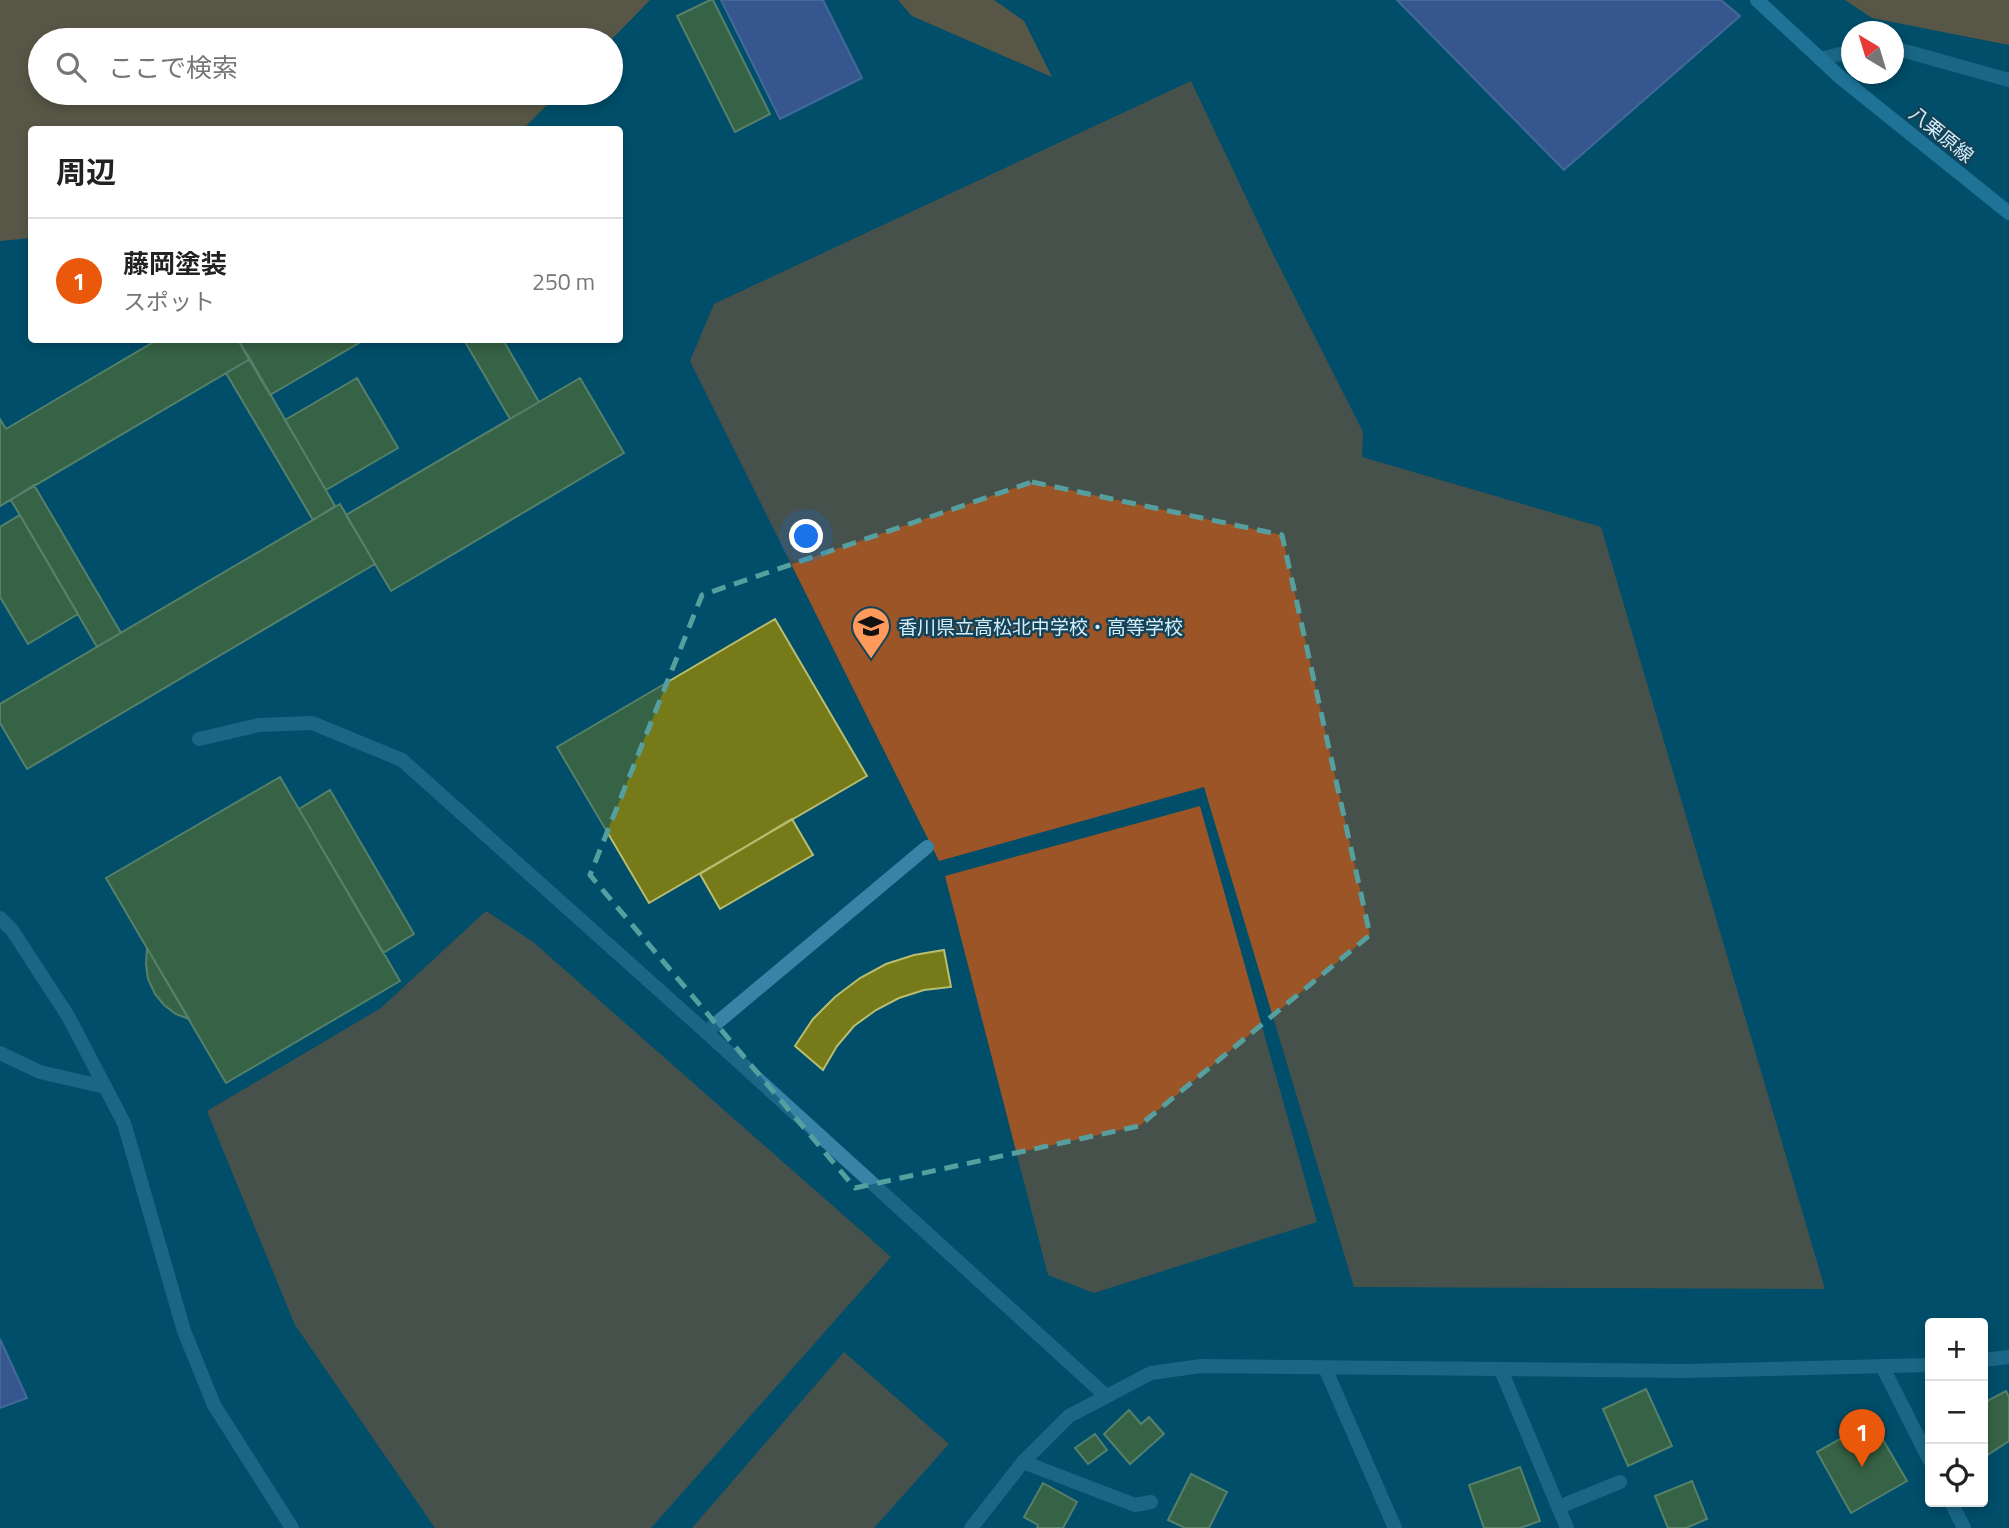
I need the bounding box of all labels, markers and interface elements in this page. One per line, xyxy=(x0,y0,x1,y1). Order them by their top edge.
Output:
north arrow xyxy=(1841,21,1904,84)
search box xyxy=(28,28,623,105)
icon: search xyxy=(52,48,90,86)
text: ここで検索 xyxy=(108,48,238,87)
street label: 八栗原線 xyxy=(1903,99,1981,169)
text: 周辺 xyxy=(56,149,116,195)
text: 藤岡塗装 xyxy=(123,244,227,283)
text: 1 xyxy=(73,264,85,299)
text: 250 m xyxy=(532,264,595,299)
text: スポット xyxy=(123,284,215,319)
your location xyxy=(789,519,823,553)
school or university icon: 香川県立高松北中学校・高等学校 xyxy=(850,605,892,660)
place label: 香川県立高松北中学校・高等学校 xyxy=(898,612,1183,641)
map controls xyxy=(1925,1318,1988,1507)
button: + xyxy=(1925,1318,1988,1381)
button: − xyxy=(1925,1381,1988,1444)
pin: 1 xyxy=(1839,1409,1885,1467)
button: locate xyxy=(1925,1444,1988,1507)

